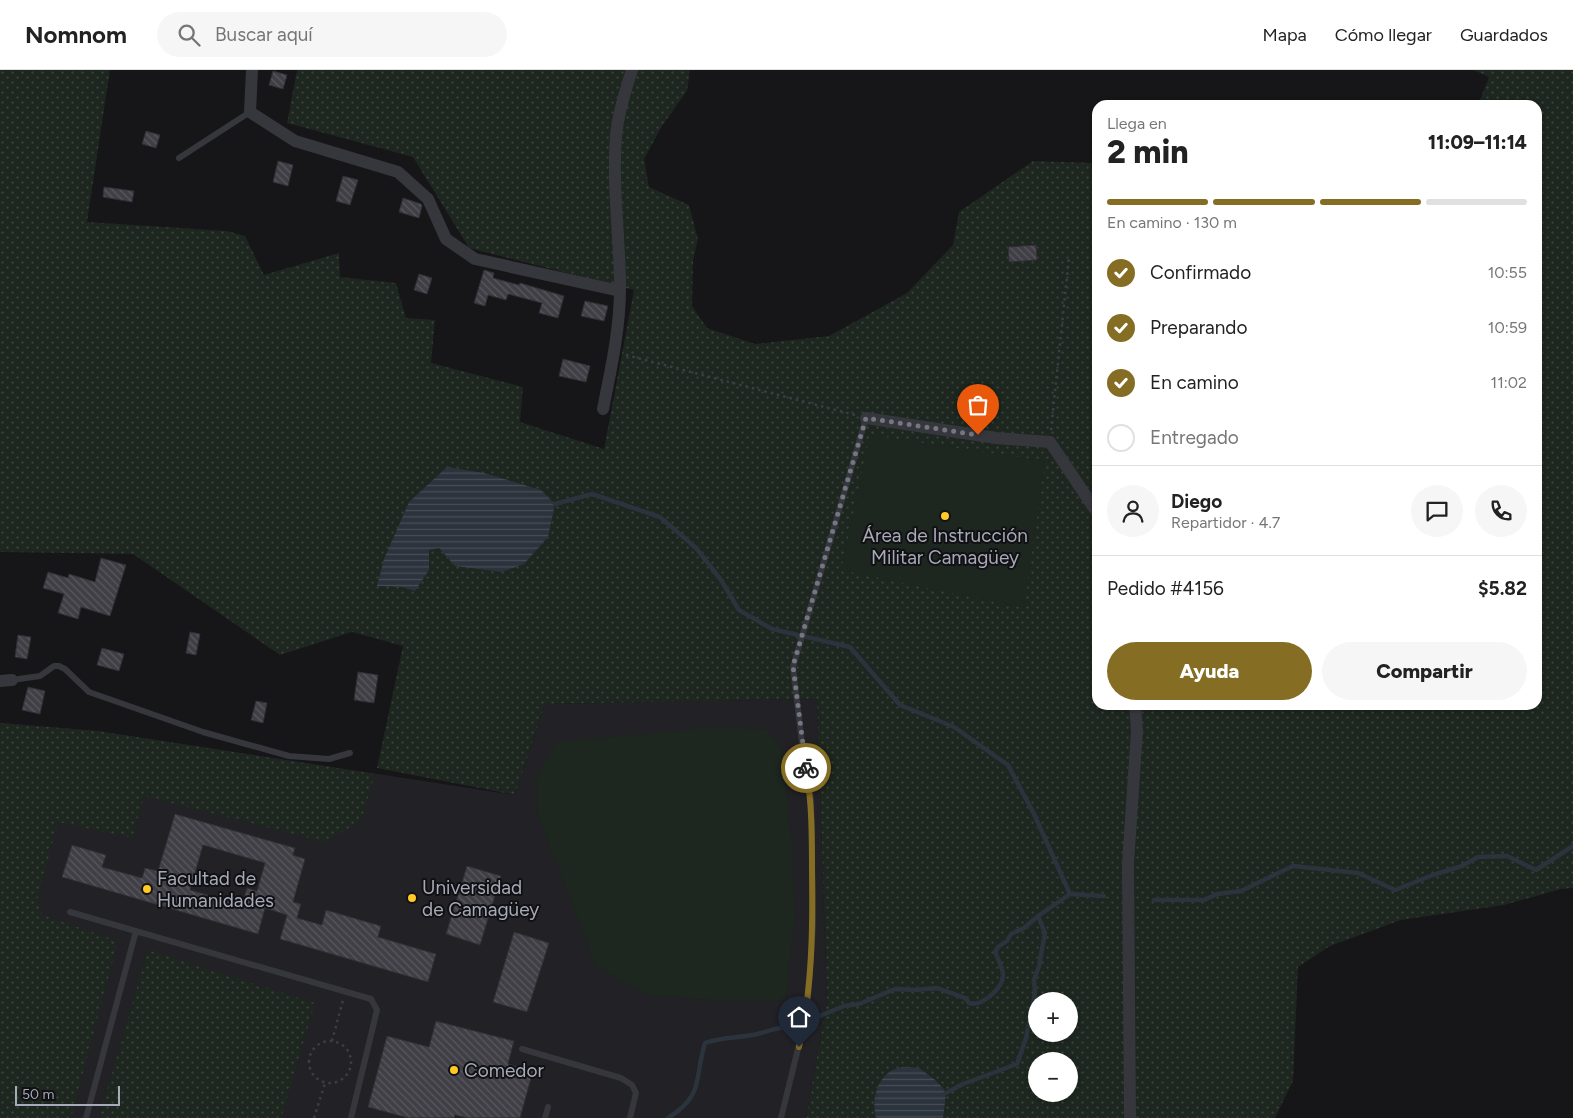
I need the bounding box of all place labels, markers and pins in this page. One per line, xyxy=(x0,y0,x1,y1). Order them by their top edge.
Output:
pin xyxy=(957,384,999,435)
marker: Área de Instrucción Militar Camagüey xyxy=(939,510,951,522)
place label: Área de Instrucción Militar Camagüey xyxy=(862,524,1028,569)
place label: Facultad de Humanidades xyxy=(157,867,274,912)
place label: Universidad de Camagüey xyxy=(422,876,539,921)
marker: Facultad de Humanidades xyxy=(141,883,153,895)
marker: Universidad de Camagüey xyxy=(406,892,418,904)
pin xyxy=(778,996,820,1047)
place label: Comedor xyxy=(464,1059,544,1082)
marker: Comedor xyxy=(448,1064,460,1076)

